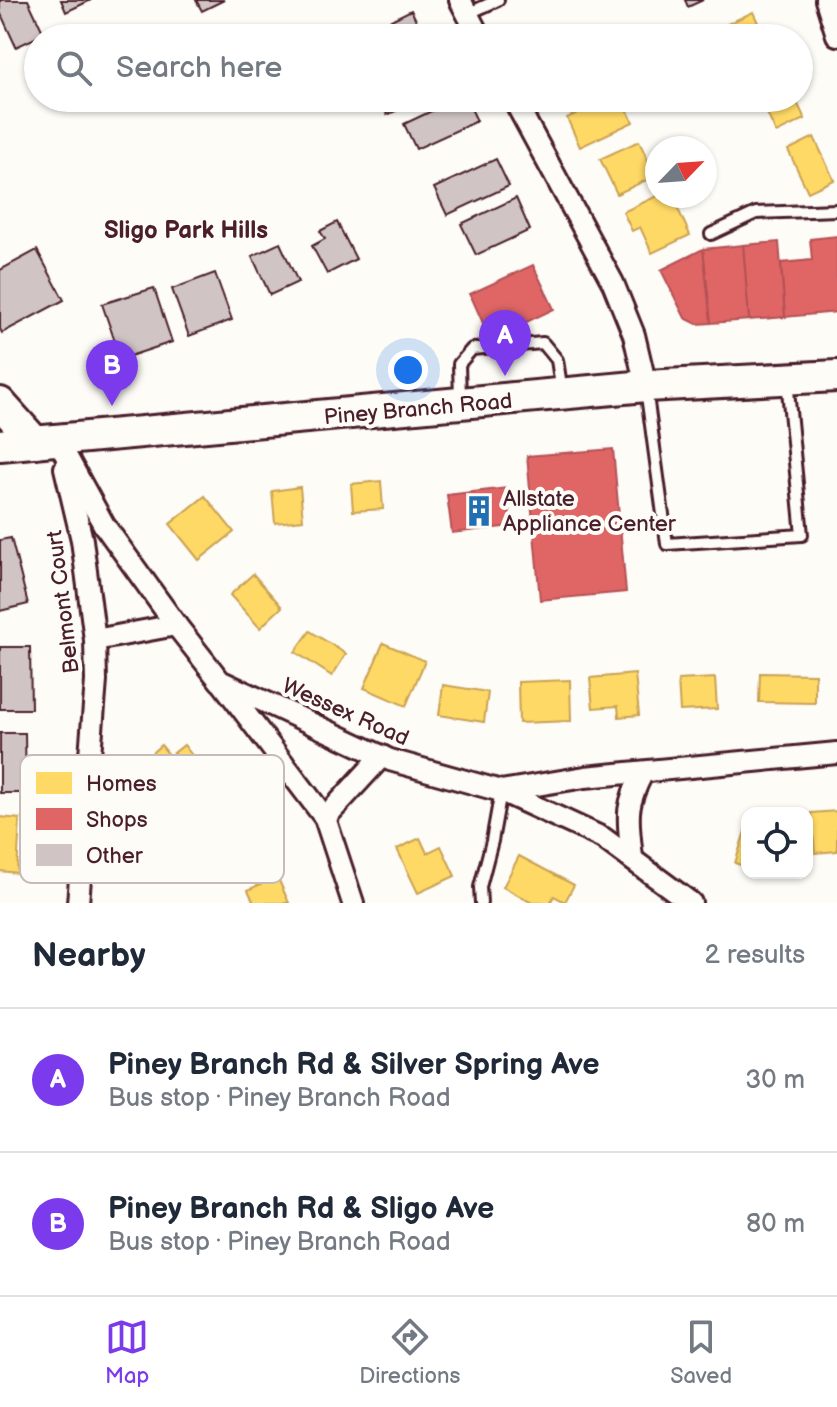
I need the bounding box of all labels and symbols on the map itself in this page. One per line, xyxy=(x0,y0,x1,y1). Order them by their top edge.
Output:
north arrow xyxy=(645,136,717,208)
district label: Sligo Park Hills xyxy=(104,216,268,245)
pin: A xyxy=(479,310,531,376)
pin: B xyxy=(86,340,138,406)
your location xyxy=(388,350,428,390)
street label: Piney Branch Road xyxy=(323,388,514,431)
place label: Allstate Appliance Center xyxy=(503,486,677,538)
building icon: Allstate Appliance Center xyxy=(462,494,496,528)
street label: Belmont Court xyxy=(41,529,86,675)
street label: Wessex Road xyxy=(278,672,413,752)
legend xyxy=(20,755,284,883)
text: Homes xyxy=(86,771,157,798)
text: Shops xyxy=(86,807,148,834)
text: Other xyxy=(86,843,144,870)

